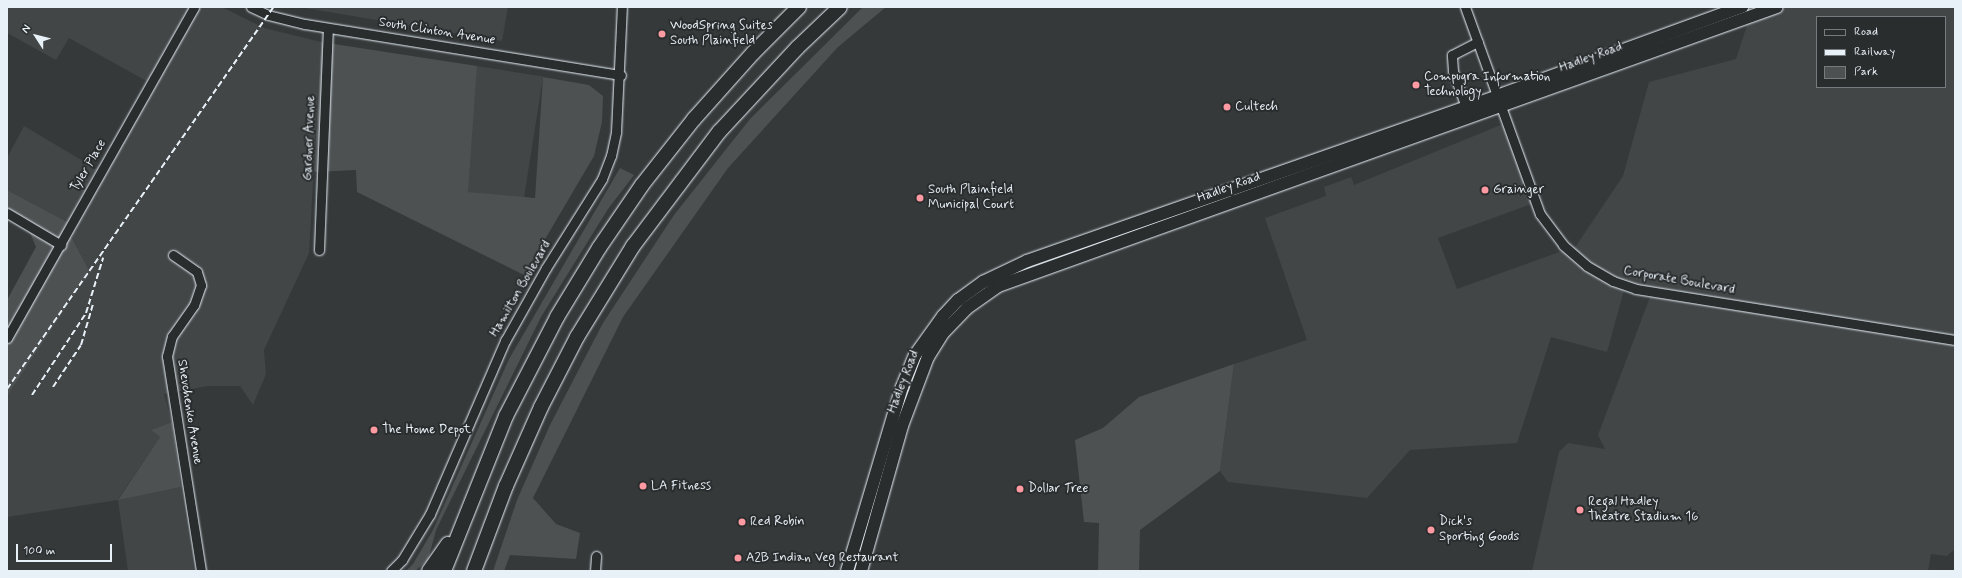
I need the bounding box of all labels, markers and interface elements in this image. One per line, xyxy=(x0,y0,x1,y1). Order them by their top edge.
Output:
street label: South Clinton Avenue xyxy=(377,15,497,49)
north arrow xyxy=(16,16,56,56)
legend xyxy=(1816,16,1946,88)
place label: WoodSpring Suites South Plainfield xyxy=(670,19,771,50)
text: N xyxy=(18,22,34,36)
text: Road xyxy=(1854,24,1878,40)
marker: WoodSpring Suites South Plainfield xyxy=(657,29,667,39)
street label: Hadley Road xyxy=(1557,39,1625,77)
text: Railway xyxy=(1854,44,1895,60)
text: Park xyxy=(1854,64,1878,80)
place label: Compugra Information Technology xyxy=(1424,70,1550,101)
marker: Compugra Information Technology xyxy=(1411,80,1421,90)
street label: Gardner Avenue xyxy=(301,93,319,183)
place label: Cultech xyxy=(1235,99,1278,115)
marker: Cultech xyxy=(1222,102,1232,112)
street label: Tyler Place xyxy=(68,137,110,195)
street label: Hadley Road xyxy=(1195,169,1263,207)
place label: Grainger xyxy=(1493,182,1544,198)
place label: South Plainfield Municipal Court xyxy=(928,183,1014,214)
marker: Grainger xyxy=(1480,185,1490,195)
marker: South Plainfield Municipal Court xyxy=(915,193,925,203)
street label: Hamilton Boulevard xyxy=(487,238,555,340)
street label: Corporate Boulevard xyxy=(1624,264,1734,298)
street label: Hadley Road xyxy=(885,348,923,416)
street label: Shevchenko Avenue xyxy=(173,357,205,467)
place label: The Home Depot xyxy=(382,422,472,438)
marker: The Home Depot xyxy=(369,425,379,435)
place label: LA Fitness xyxy=(651,478,713,494)
marker: LA Fitness xyxy=(638,481,648,491)
place label: Dollar Tree xyxy=(1028,481,1086,497)
marker: Dollar Tree xyxy=(1015,484,1025,494)
place label: Regal Hadley Theatre Stadium 16 xyxy=(1588,495,1696,526)
marker: Regal Hadley Theatre Stadium 16 xyxy=(1575,505,1585,515)
place label: Red Robin xyxy=(750,514,808,530)
place label: Dick's Sporting Goods xyxy=(1439,515,1519,546)
marker: Red Robin xyxy=(737,517,747,527)
marker: Dick's Sporting Goods xyxy=(1426,525,1436,535)
scale bar xyxy=(18,536,114,562)
text: 100 m xyxy=(23,543,55,559)
place label: A2B Indian Veg Restaurant xyxy=(746,550,901,566)
marker: A2B Indian Veg Restaurant xyxy=(733,553,743,563)

